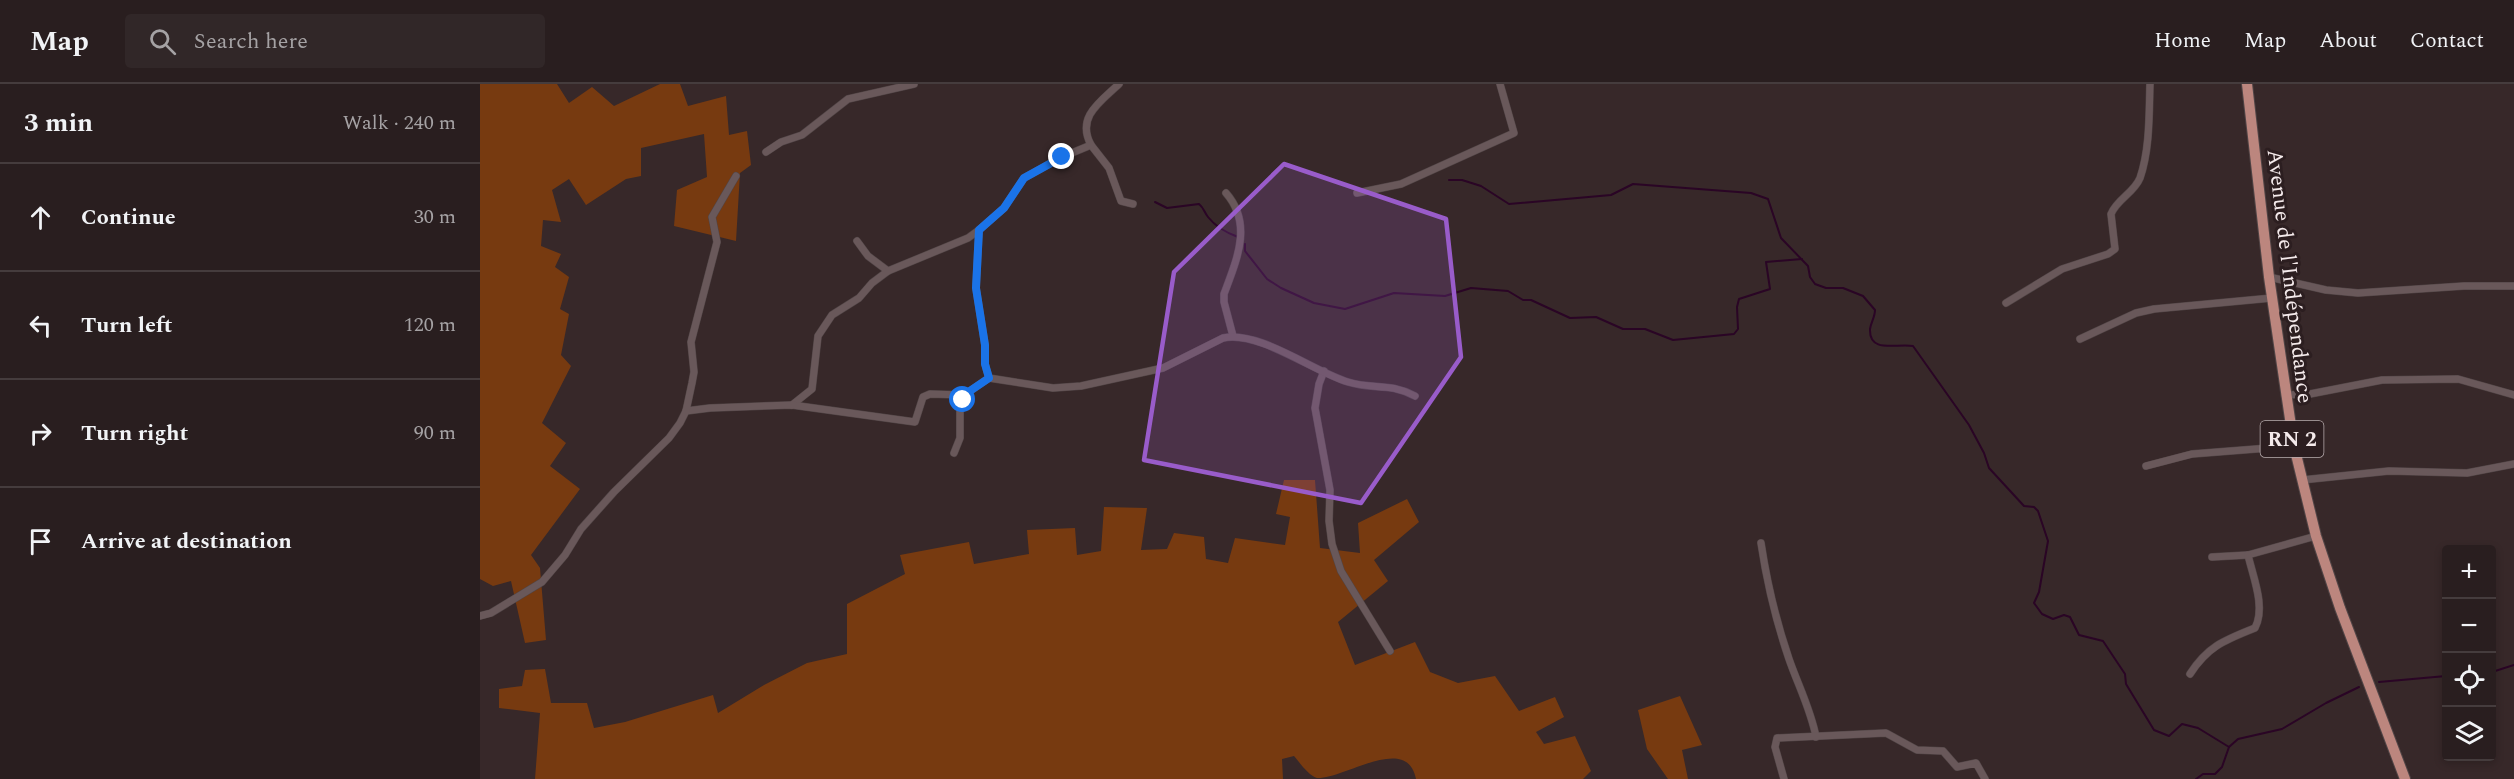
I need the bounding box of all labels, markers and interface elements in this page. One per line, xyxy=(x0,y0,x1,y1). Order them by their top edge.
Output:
search box xyxy=(125,14,545,68)
text: Map xyxy=(30,20,89,63)
icon: search xyxy=(146,25,179,58)
text: Search here xyxy=(194,25,308,58)
text: Home xyxy=(2154,25,2211,57)
text: Map xyxy=(2244,25,2286,57)
text: About xyxy=(2319,25,2377,57)
text: Contact xyxy=(2410,25,2484,57)
text: 3 min xyxy=(24,103,93,143)
text: Walk · 240 m xyxy=(343,108,456,138)
route end xyxy=(1048,143,1074,169)
street label: Avenue de l'Indépendance xyxy=(2258,147,2321,405)
icon: ahead xyxy=(24,201,57,234)
text: Continue xyxy=(81,201,176,234)
text: 30 m xyxy=(414,202,456,232)
icon: left xyxy=(24,309,57,342)
text: Turn left xyxy=(81,309,173,342)
text: 120 m xyxy=(404,310,456,340)
route start xyxy=(949,386,975,412)
icon: right xyxy=(24,417,57,450)
text: Turn right xyxy=(81,417,188,450)
text: 90 m xyxy=(414,418,456,448)
road number: RN 2 xyxy=(2260,421,2324,457)
icon: arrive xyxy=(24,525,57,558)
text: Arrive at destination xyxy=(81,525,292,558)
map controls xyxy=(2442,545,2496,761)
button: + xyxy=(2442,545,2496,599)
button: − xyxy=(2442,599,2496,653)
button: locate xyxy=(2442,653,2496,707)
button: layers xyxy=(2442,707,2496,761)

